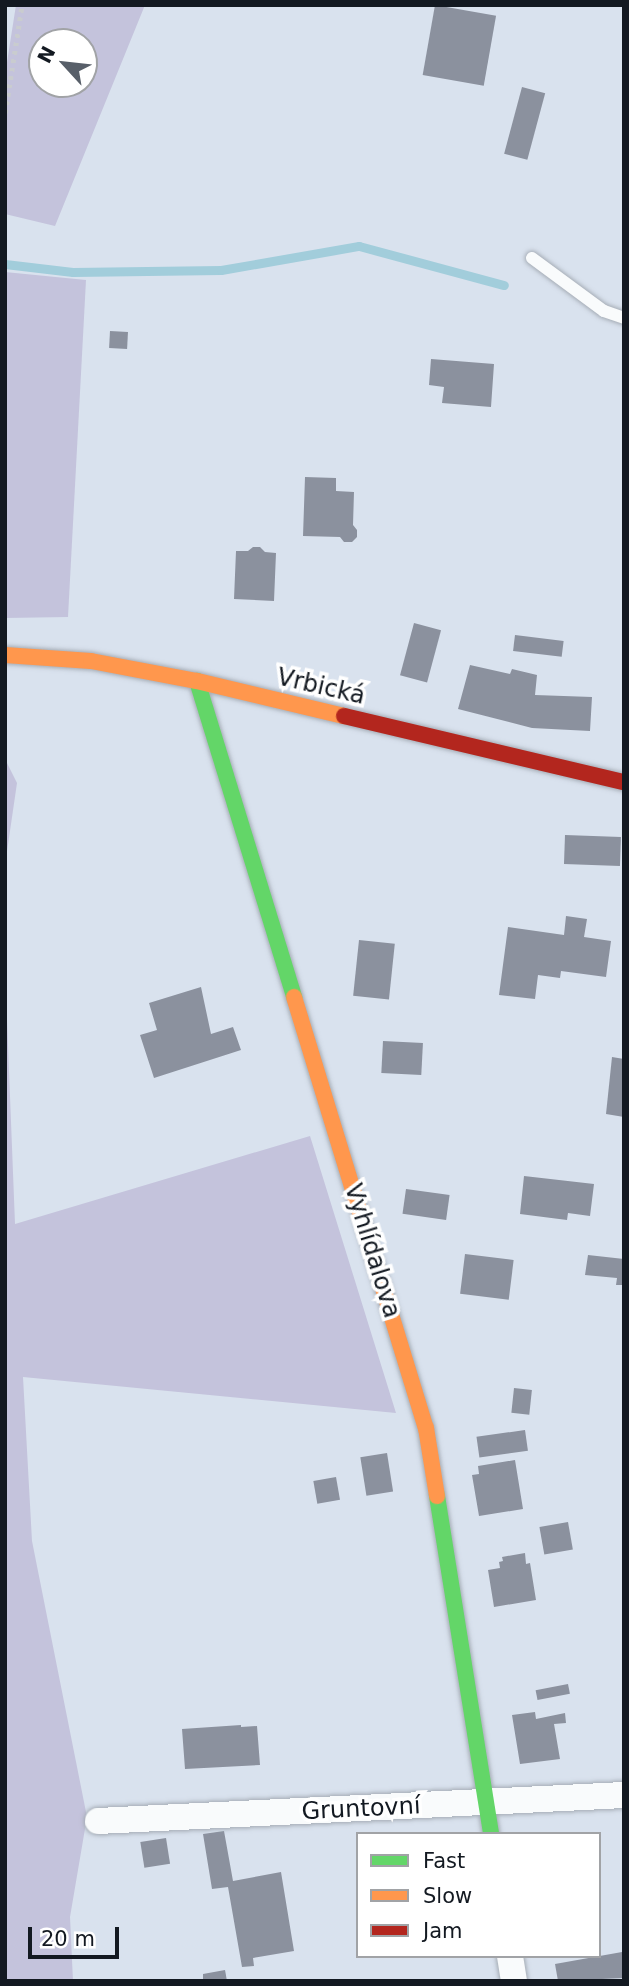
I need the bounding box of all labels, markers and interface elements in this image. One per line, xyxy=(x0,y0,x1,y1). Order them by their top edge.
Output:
north arrow xyxy=(28,28,98,98)
text: N xyxy=(33,42,59,66)
street label: Vrbická xyxy=(274,663,368,711)
street label: Vyhlídalova xyxy=(338,1180,406,1322)
street label: Gruntovní xyxy=(301,1792,421,1826)
legend xyxy=(356,1832,601,1958)
text: Fast xyxy=(423,1849,465,1873)
text: Slow xyxy=(423,1884,472,1908)
scale bar xyxy=(32,1912,122,1956)
text: Jam xyxy=(423,1919,463,1943)
text: 20 m xyxy=(41,1927,95,1951)

